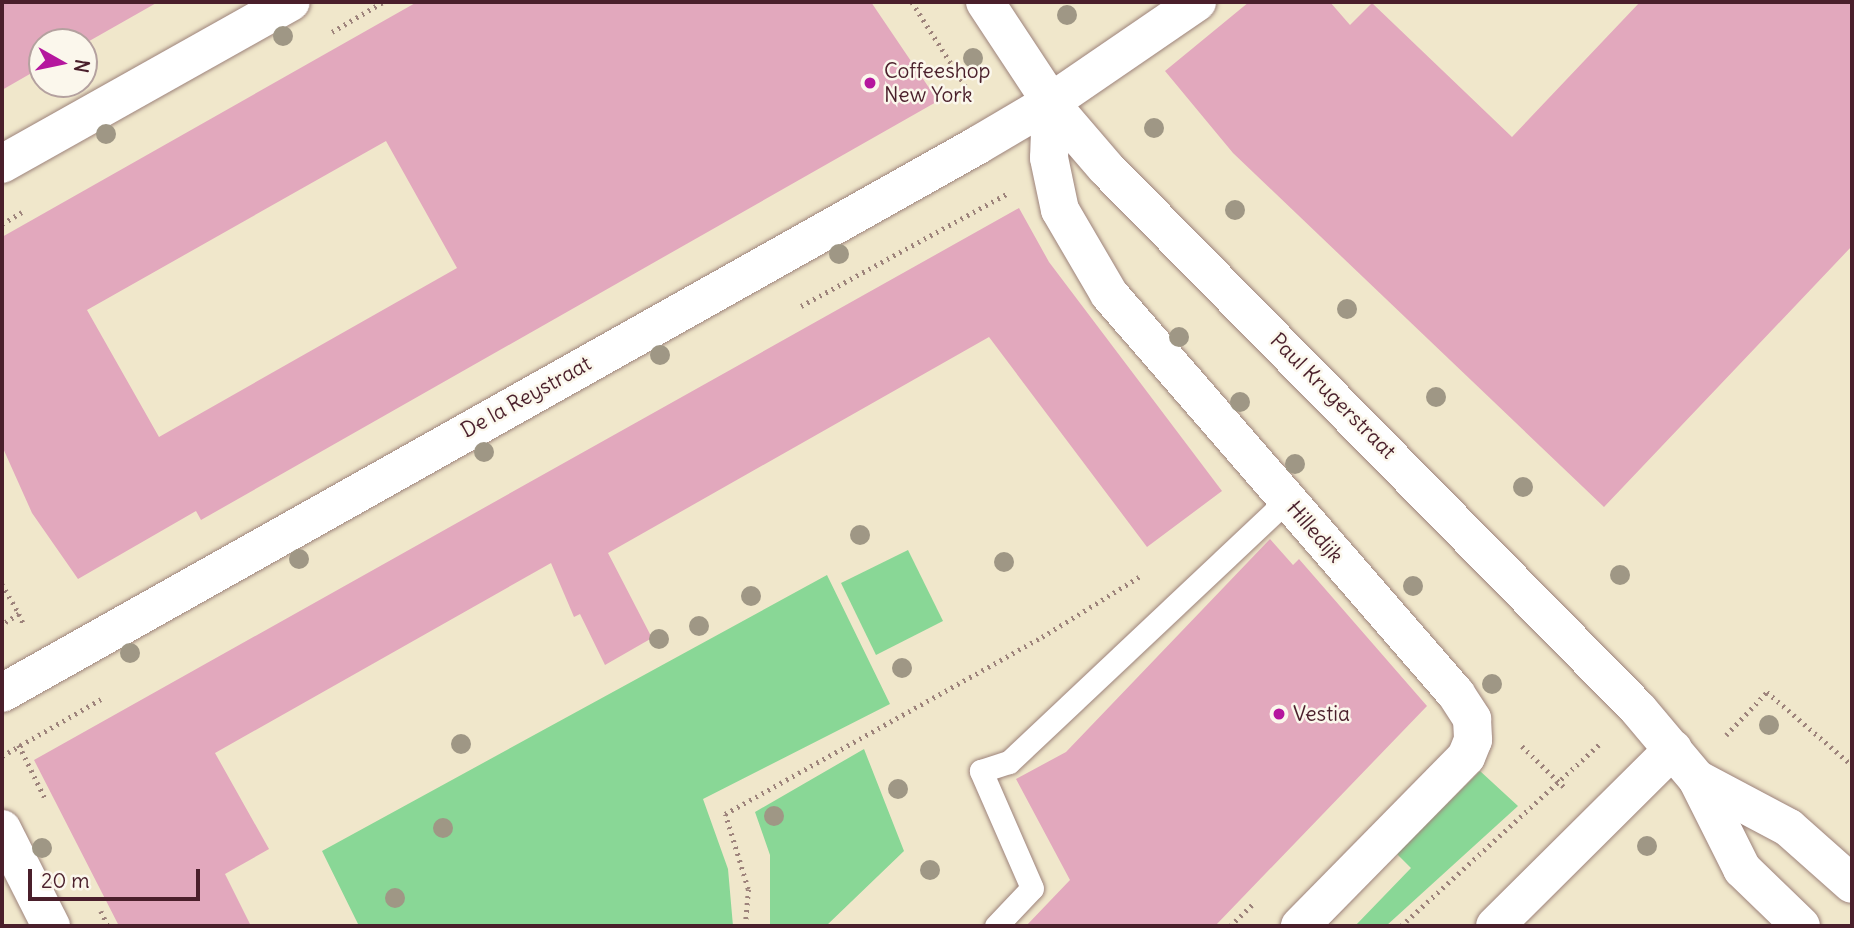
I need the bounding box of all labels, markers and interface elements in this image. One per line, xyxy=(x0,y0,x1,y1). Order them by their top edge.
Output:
north arrow xyxy=(28,28,98,98)
text: N xyxy=(69,58,95,74)
place label: Coffeeshop New York xyxy=(884,58,991,108)
marker: Coffeeshop New York xyxy=(862,75,878,91)
street label: Paul Krugerstraat xyxy=(1265,328,1401,464)
street label: De la Reystraat xyxy=(456,351,596,443)
street label: Hilledijk xyxy=(1282,496,1348,568)
place label: Vestia xyxy=(1293,701,1350,727)
marker: Vestia xyxy=(1271,706,1287,722)
scale bar xyxy=(32,855,203,899)
text: 20 m xyxy=(41,867,90,894)

